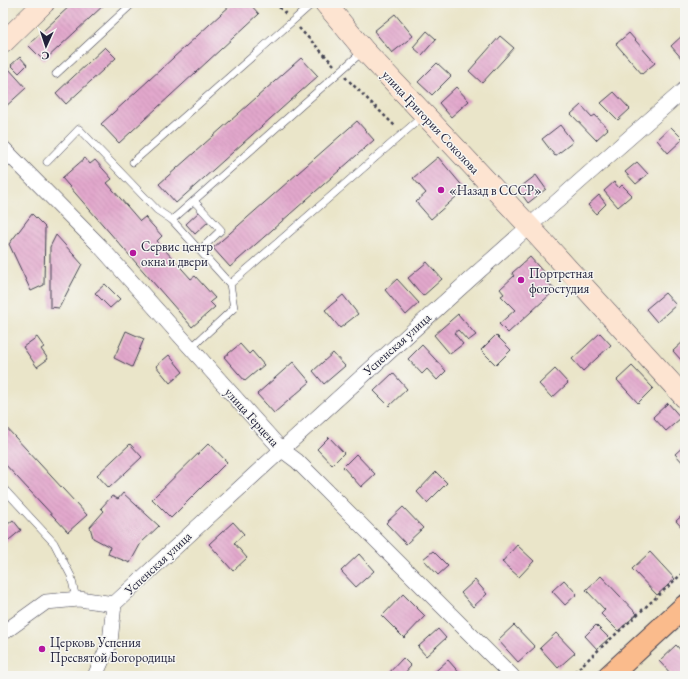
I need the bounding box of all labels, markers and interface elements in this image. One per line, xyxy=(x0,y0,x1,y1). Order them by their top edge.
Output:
north arrow xyxy=(26,26,66,66)
text: С xyxy=(41,49,50,63)
street label: улица Григория Соколова xyxy=(378,66,484,178)
place label: «Назад в СССР» xyxy=(449,182,542,199)
marker: «Назад в СССР» xyxy=(436,185,446,195)
place label: Сервис центр окна и двери xyxy=(141,238,213,270)
marker: Сервис центр окна и двери xyxy=(128,248,138,258)
place label: Портретная фотостудия xyxy=(529,265,593,297)
marker: Портретная фотостудия xyxy=(516,275,526,285)
street label: Успенская улица xyxy=(359,309,435,380)
street label: улица Герцена xyxy=(221,384,284,451)
street label: Успенская улица xyxy=(120,527,196,599)
place label: Церковь Успения Пресвятой Богородицы xyxy=(50,634,175,666)
marker: Церковь Успения Пресвятой Богородицы xyxy=(37,644,47,654)

